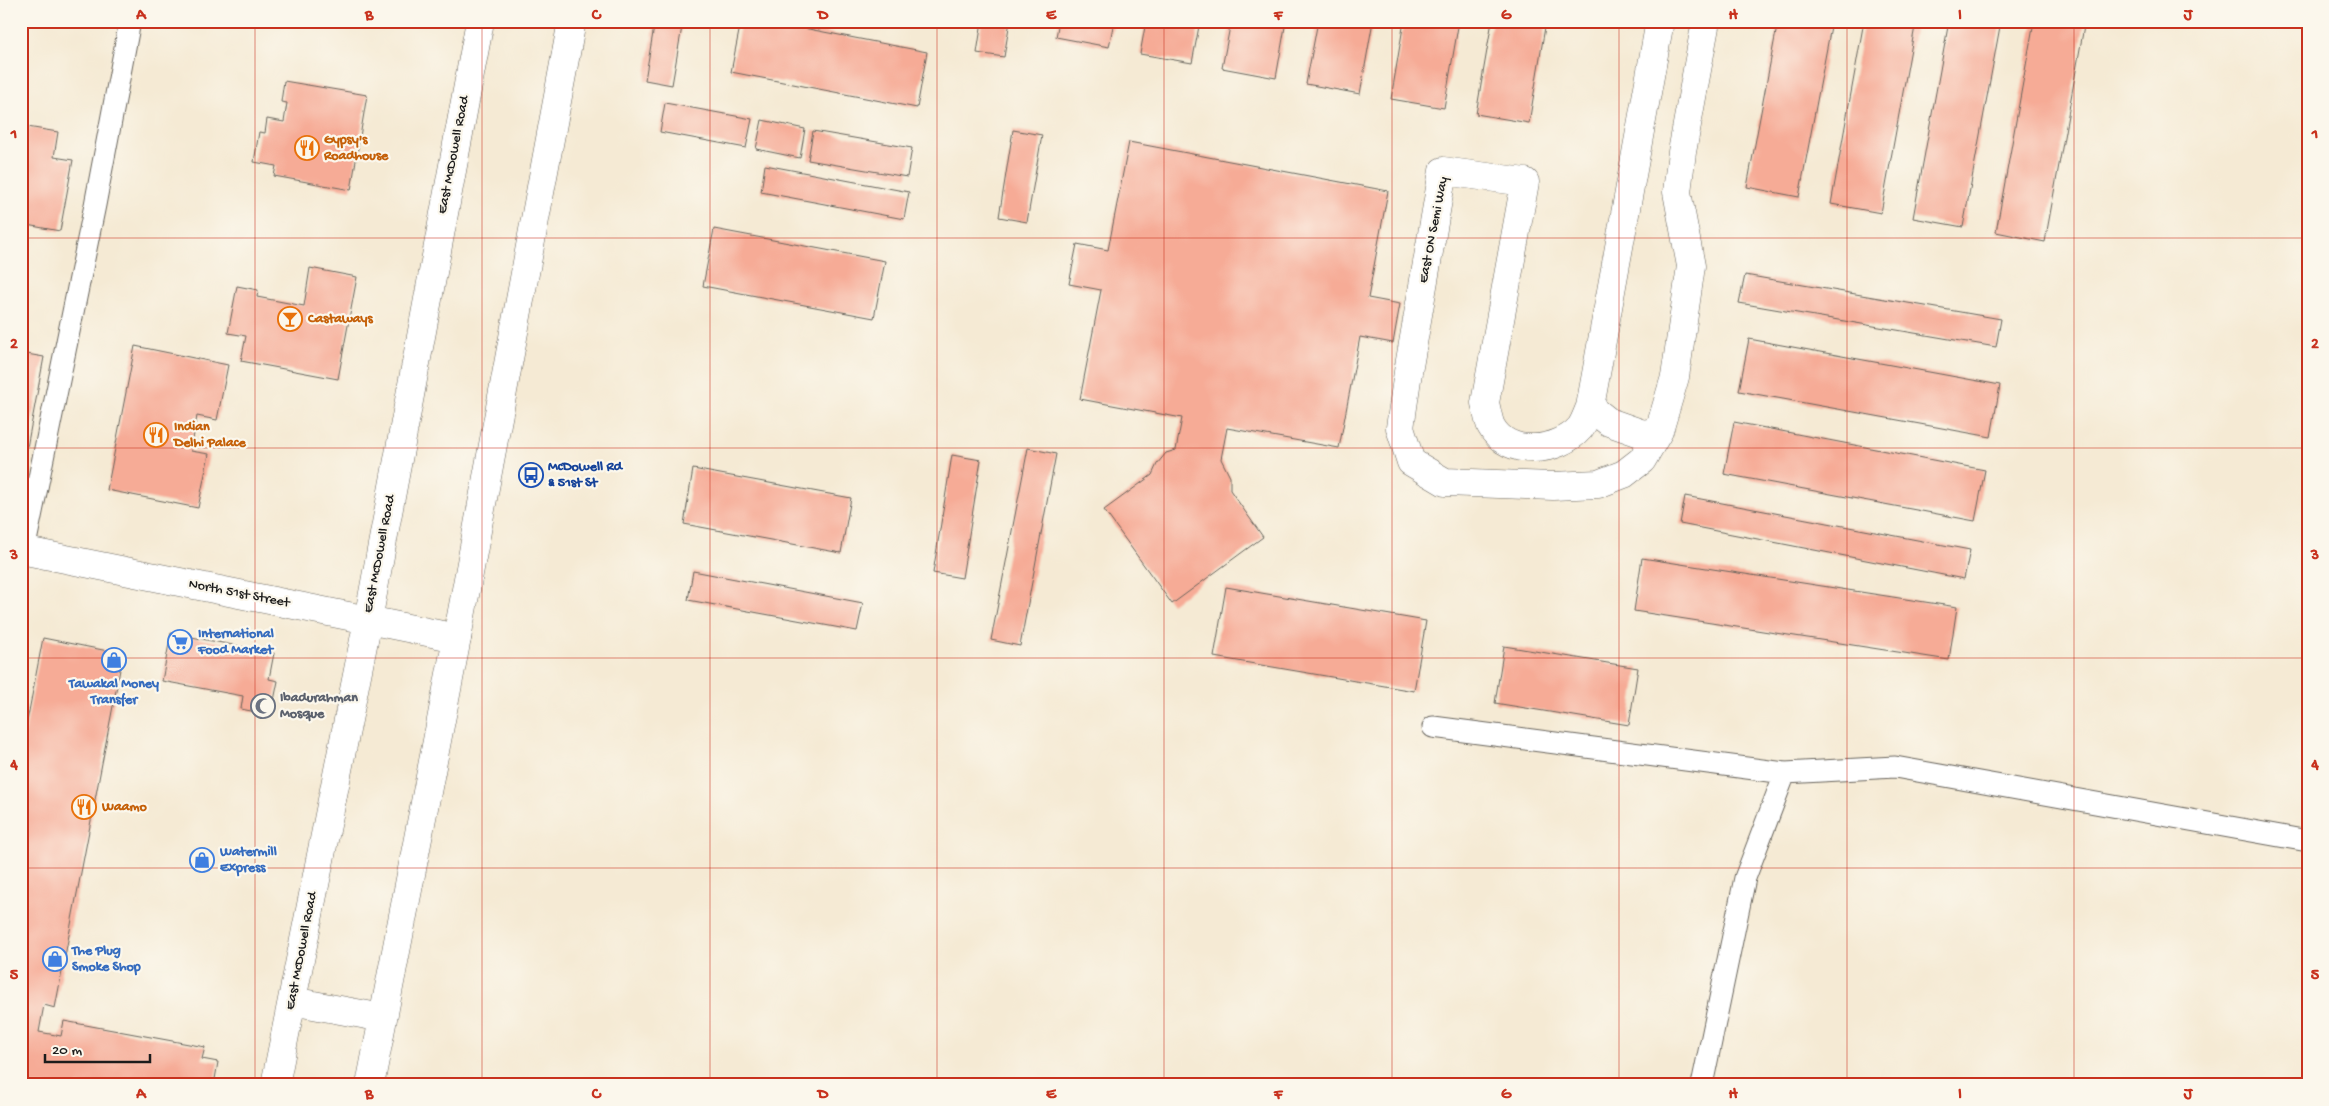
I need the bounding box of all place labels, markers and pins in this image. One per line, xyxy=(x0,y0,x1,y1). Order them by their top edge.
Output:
place label: Gypsy's Roadhouse xyxy=(323,132,389,165)
restaurant icon: Gypsy's Roadhouse xyxy=(294,135,320,161)
bar icon: Castaways xyxy=(277,306,303,332)
place label: Castaways xyxy=(307,311,374,328)
place label: Indian Delhi Palace xyxy=(172,419,246,452)
restaurant icon: Indian Delhi Palace xyxy=(143,422,169,448)
place label: McDowell Rd & 51st St xyxy=(548,459,624,492)
bus stop icon: McDowell Rd & 51st St xyxy=(518,462,544,488)
place label: International Food Market xyxy=(197,626,274,659)
supermarket icon: International Food Market xyxy=(167,629,193,655)
shop icon: Tawakal Money Transfer xyxy=(101,647,127,673)
place label: Tawakal Money Transfer xyxy=(68,676,159,709)
place label: Ibadurahman Mosque xyxy=(280,690,358,723)
mosque icon: Ibadurahman Mosque xyxy=(250,693,276,719)
restaurant icon: Waamo xyxy=(71,794,97,820)
place label: Waamo xyxy=(101,799,147,816)
place label: Watermill Express xyxy=(219,844,277,877)
shop icon: Watermill Express xyxy=(189,847,215,873)
place label: The Plug Smoke Shop xyxy=(71,943,141,976)
shop icon: The Plug Smoke Shop xyxy=(42,946,68,972)

